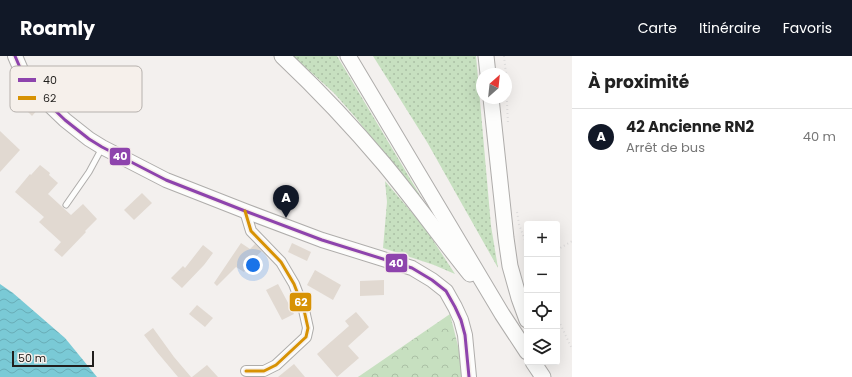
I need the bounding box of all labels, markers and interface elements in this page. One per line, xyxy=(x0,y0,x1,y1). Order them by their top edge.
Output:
text: Roamly xyxy=(20,15,95,42)
text: Carte xyxy=(638,18,677,38)
text: Itinéraire xyxy=(699,18,761,38)
text: Favoris xyxy=(783,18,832,38)
legend xyxy=(10,66,142,112)
north arrow xyxy=(476,68,512,104)
text: À proximité xyxy=(588,70,689,94)
text: 40 xyxy=(43,72,57,88)
text: 62 xyxy=(43,90,56,106)
text: 42 Ancienne RN2 xyxy=(626,116,754,137)
text: A xyxy=(596,127,606,146)
text: 40 m xyxy=(803,127,836,146)
text: Arrêt de bus xyxy=(626,138,705,157)
line badge: 40 xyxy=(109,147,131,166)
text: 40 xyxy=(113,148,127,164)
pin: A xyxy=(273,185,299,218)
map controls xyxy=(524,221,560,365)
button: + xyxy=(524,221,560,257)
line badge: 40 xyxy=(385,253,408,273)
your location xyxy=(243,255,263,275)
text: 40 xyxy=(389,255,403,271)
button: − xyxy=(524,257,560,293)
line badge: 62 xyxy=(289,292,312,312)
button: locate xyxy=(524,293,560,329)
text: 62 xyxy=(294,294,308,310)
button: layers xyxy=(524,329,560,365)
scale bar xyxy=(12,349,94,368)
text: 50 m xyxy=(18,350,46,366)

